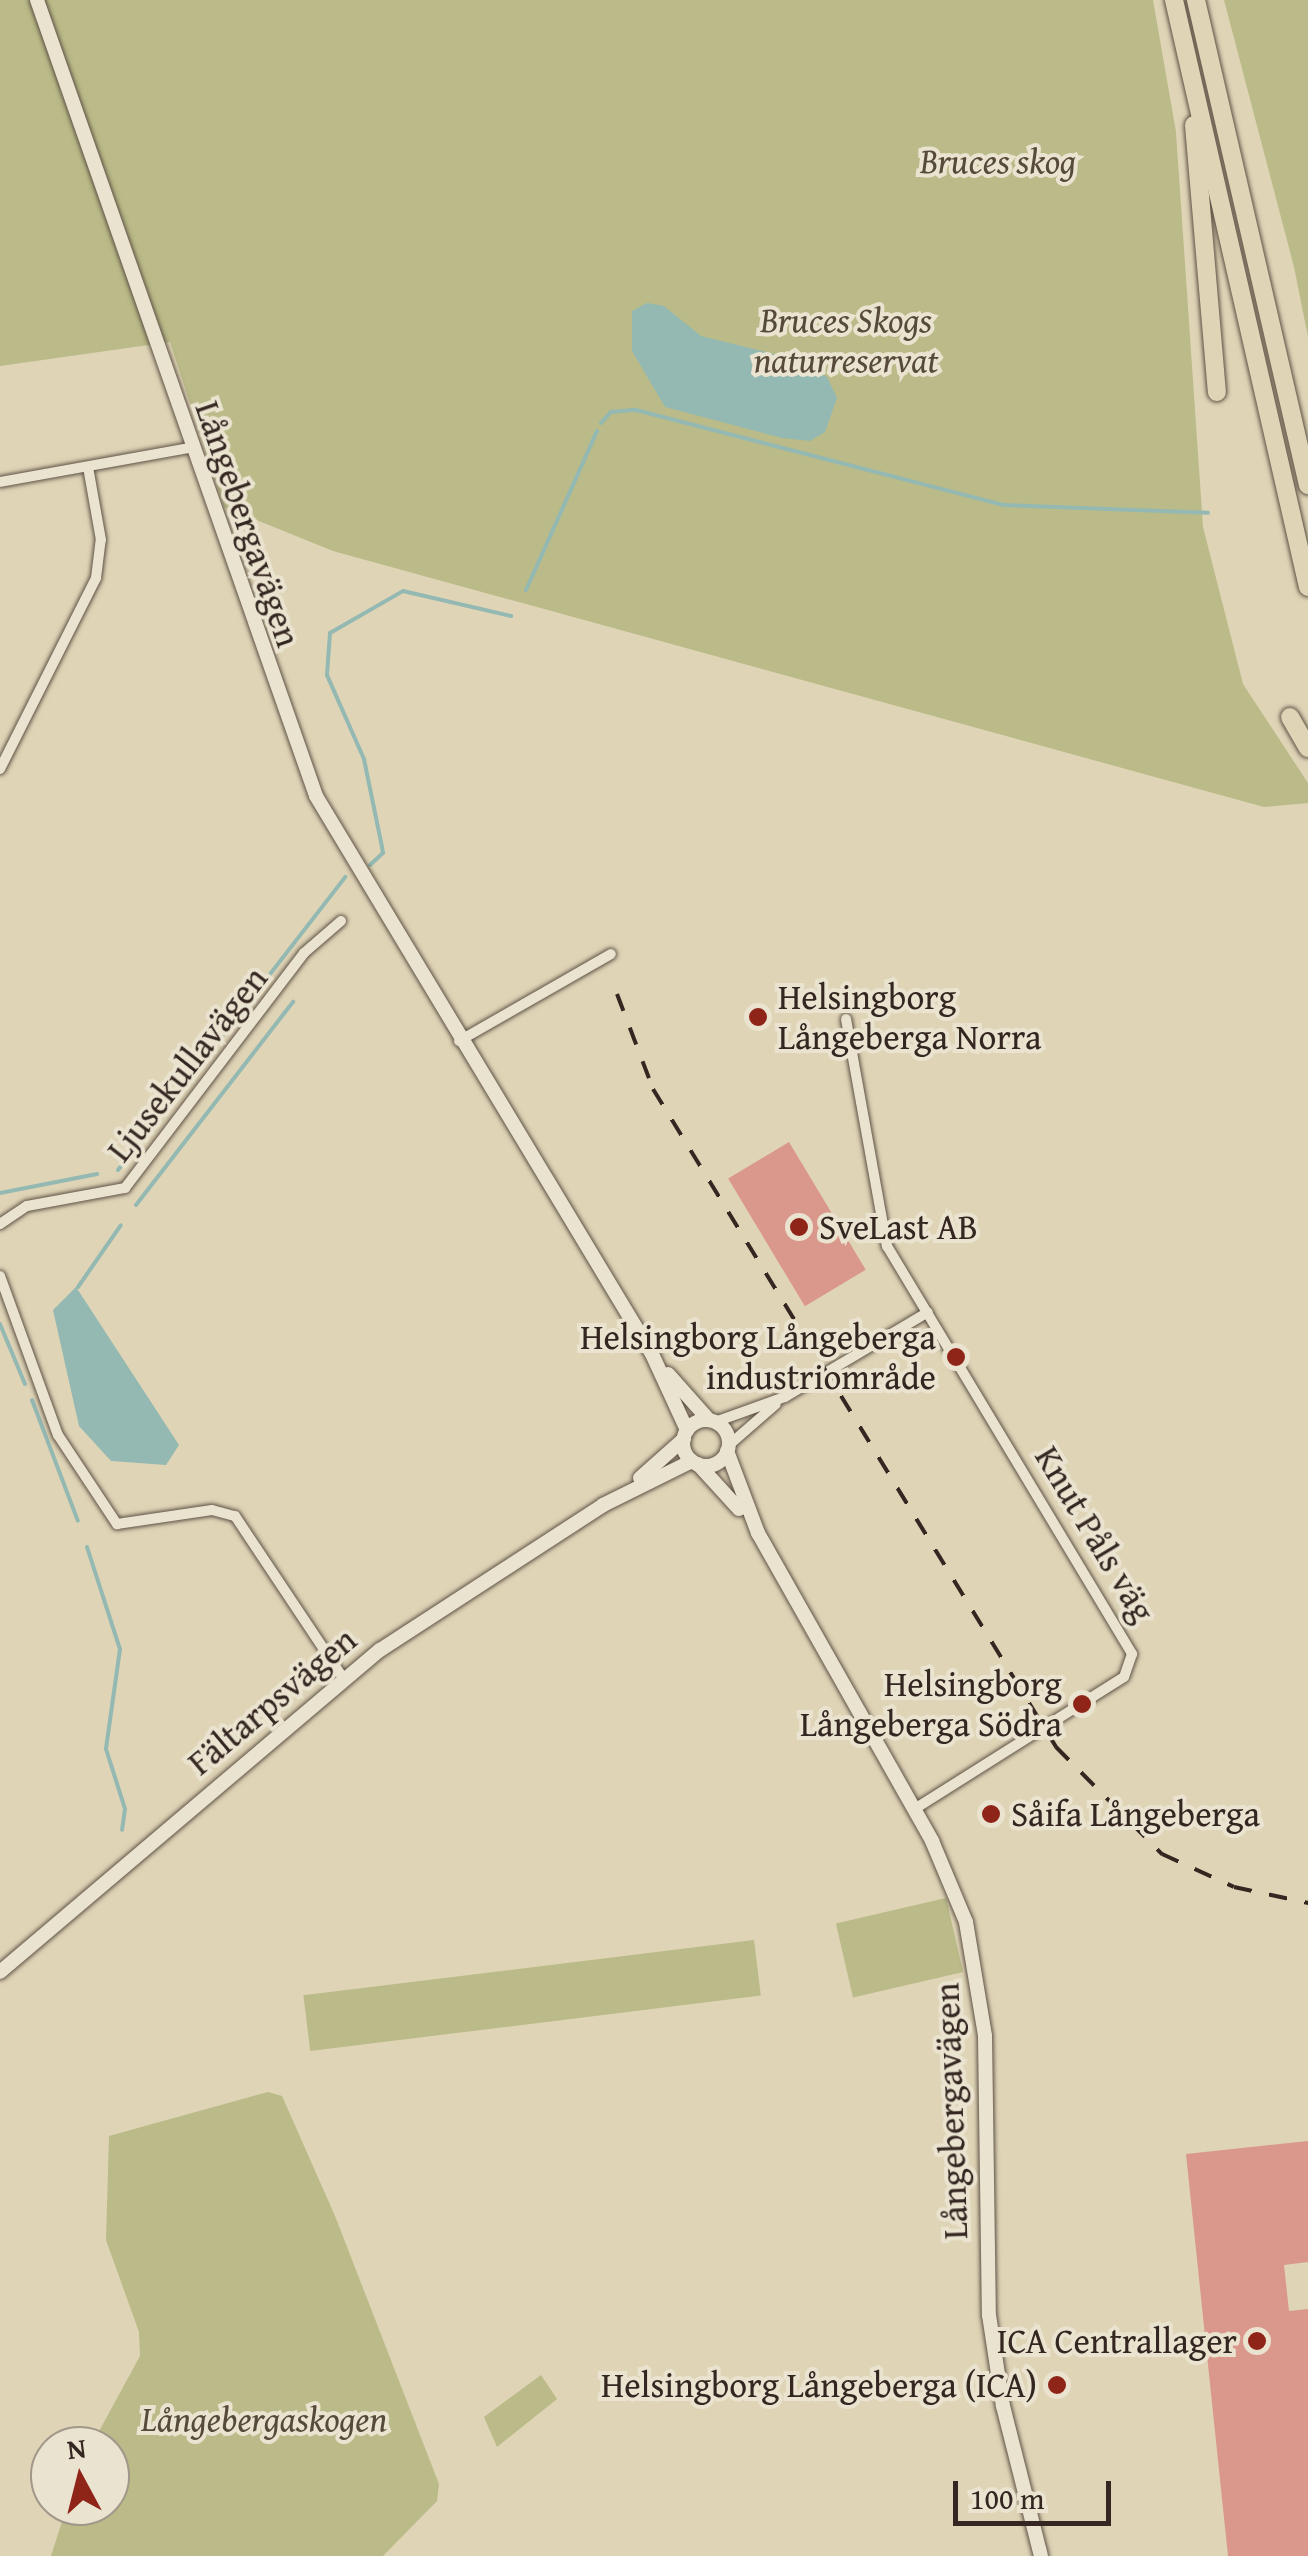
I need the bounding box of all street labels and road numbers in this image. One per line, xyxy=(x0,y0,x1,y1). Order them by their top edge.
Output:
street label: Långebergavägen xyxy=(186,396,310,652)
street label: Ljusekullavägen xyxy=(98,958,276,1170)
street label: Knut Påls väg xyxy=(1026,1439,1164,1629)
street label: Fältarpsvägen xyxy=(179,1618,365,1784)
street label: Långebergavägen xyxy=(926,1982,976,2240)

